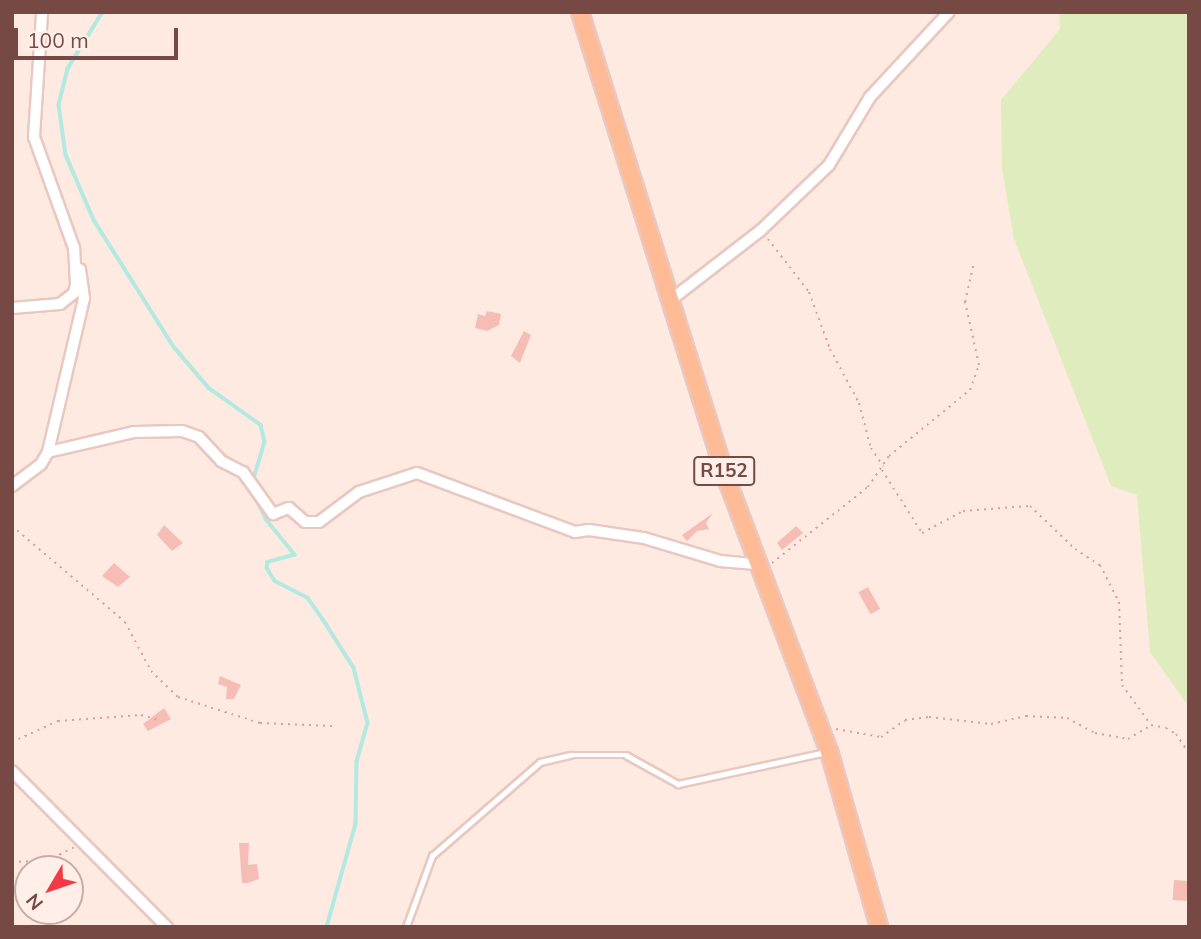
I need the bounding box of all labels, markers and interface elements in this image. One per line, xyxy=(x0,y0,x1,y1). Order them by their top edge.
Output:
scale bar xyxy=(18,14,182,58)
text: 100 m xyxy=(27,27,89,53)
road number: R152 xyxy=(692,456,756,486)
north arrow xyxy=(14,855,84,925)
text: N xyxy=(20,889,48,915)

